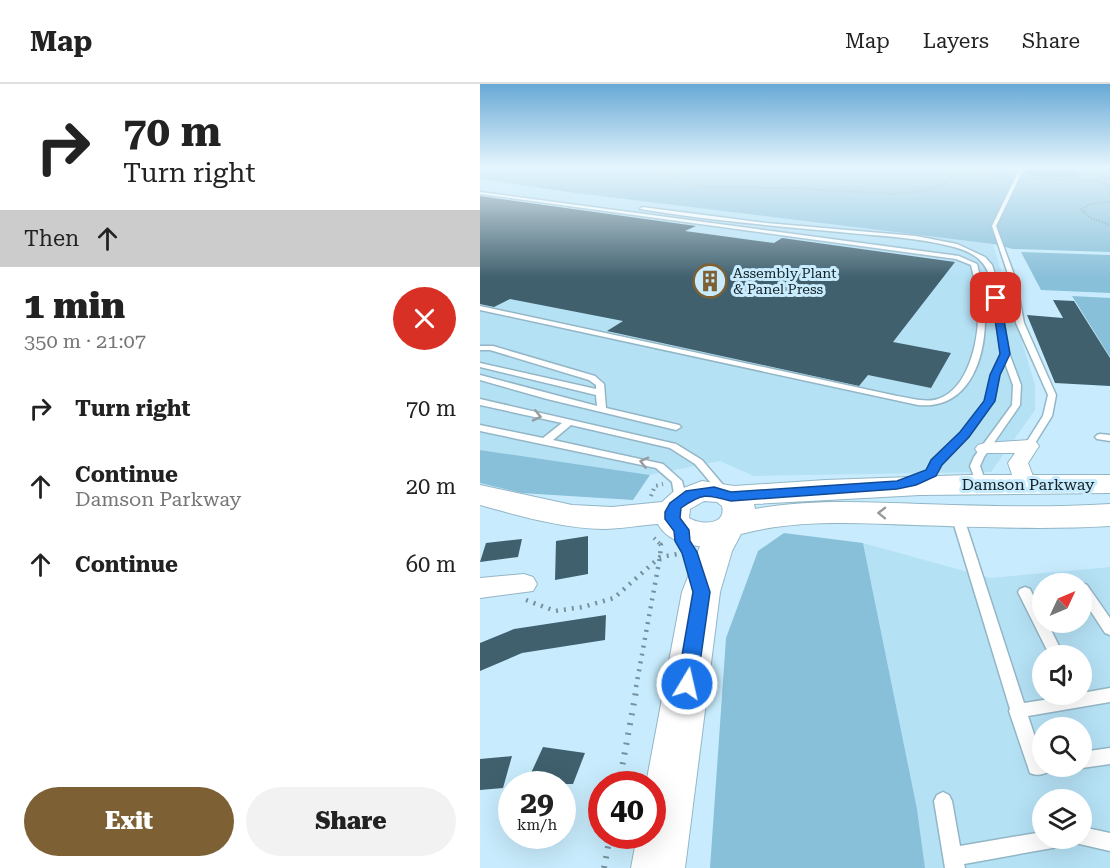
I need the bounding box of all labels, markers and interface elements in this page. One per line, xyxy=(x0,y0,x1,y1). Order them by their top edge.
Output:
text: Map xyxy=(30,25,92,58)
text: Map xyxy=(845,29,890,53)
text: Layers xyxy=(923,29,989,53)
text: Share xyxy=(1022,29,1080,53)
text: 70 m xyxy=(123,107,221,156)
icon: right xyxy=(24,108,102,186)
text: Turn right xyxy=(123,157,256,189)
icon: ahead xyxy=(91,222,124,255)
text: Then xyxy=(24,226,79,251)
building icon: Assembly Plant & Panel Press xyxy=(692,263,728,299)
place label: Assembly Plant & Panel Press xyxy=(733,265,837,297)
pin xyxy=(970,272,1021,323)
icon: arrive xyxy=(979,281,1012,314)
text: 1 min xyxy=(24,285,125,327)
button: close xyxy=(393,287,456,350)
text: 350 m · 21:07 xyxy=(24,329,146,353)
icon: right xyxy=(24,392,57,425)
text: Turn right xyxy=(75,396,190,421)
text: 70 m xyxy=(406,396,456,421)
one-way arrow xyxy=(531,409,541,422)
one-way arrow xyxy=(639,457,649,470)
text: Continue xyxy=(75,462,178,487)
icon: ahead xyxy=(24,470,57,503)
text: 20 m xyxy=(406,474,456,499)
street label: Damson Parkway xyxy=(961,475,1095,494)
text: Damson Parkway xyxy=(75,487,241,511)
one-way arrow xyxy=(878,507,887,520)
icon: ahead xyxy=(24,548,57,581)
text: Continue xyxy=(75,552,178,577)
text: 60 m xyxy=(406,552,456,577)
north arrow xyxy=(1032,573,1092,633)
map controls xyxy=(1032,573,1092,849)
button: sound xyxy=(1032,645,1092,705)
position arrow xyxy=(655,652,719,716)
button: search xyxy=(1032,717,1092,777)
speed limit sign: 40 xyxy=(588,771,666,849)
text: 29 xyxy=(520,785,554,820)
button: Exit xyxy=(24,787,234,856)
button: Share xyxy=(246,787,456,856)
button: layers xyxy=(1032,789,1092,849)
text: km/h xyxy=(517,816,557,834)

